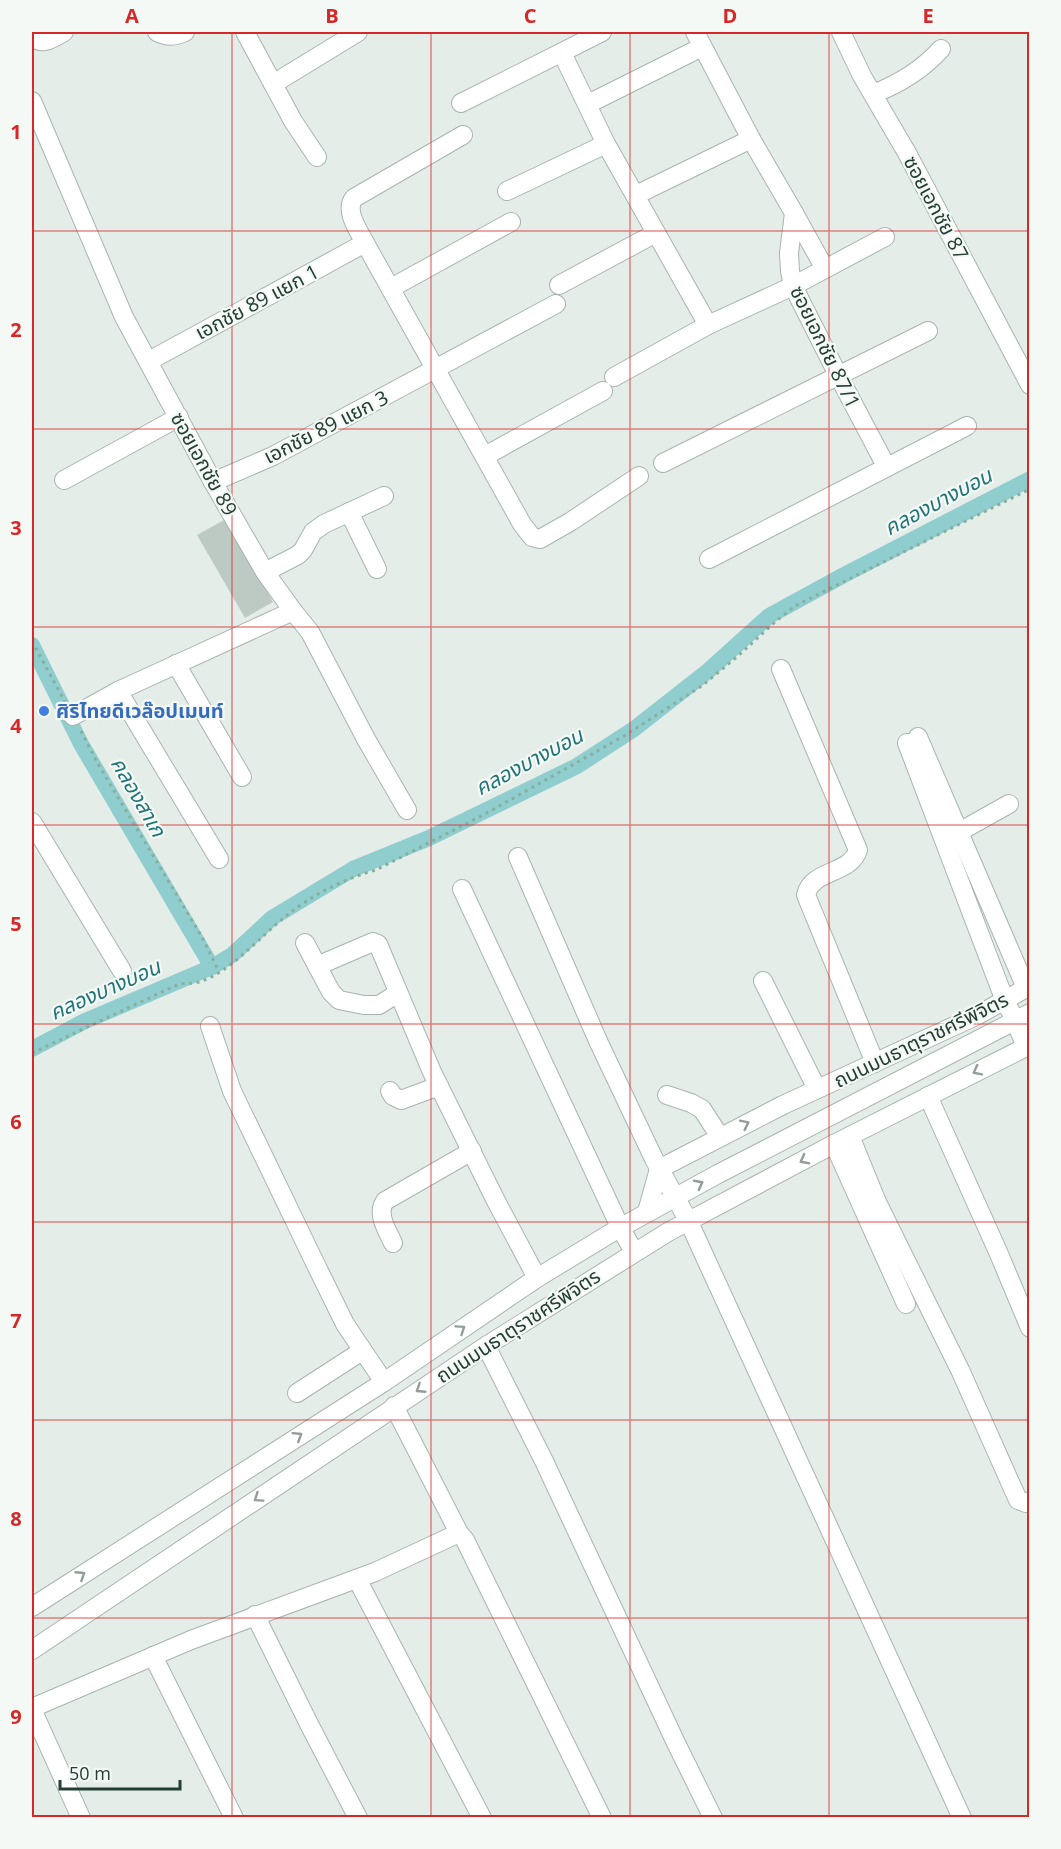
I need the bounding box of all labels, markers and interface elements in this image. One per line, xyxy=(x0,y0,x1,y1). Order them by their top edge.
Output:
text: A xyxy=(125,2,139,29)
text: B xyxy=(325,2,339,29)
text: C xyxy=(524,2,537,29)
text: D xyxy=(723,2,737,29)
text: E xyxy=(922,2,934,29)
text: 1 xyxy=(10,118,22,145)
street label: ซอยเอกชัย 87 xyxy=(898,151,975,265)
street label: เอกชัย 89 แยก 1 xyxy=(190,258,323,346)
street label: ซอยเอกชัย 87/1 xyxy=(784,281,867,413)
text: 2 xyxy=(10,316,22,343)
street label: เอกชัย 89 แยก 3 xyxy=(259,384,393,470)
street label: ซอยเอกชัย 89 xyxy=(165,407,244,520)
water label: คลองบางบอน xyxy=(879,460,997,541)
text: 3 xyxy=(10,514,22,541)
place label: ศิริไทยดีเวล๊อปเมนท์ xyxy=(56,697,224,724)
marker: ศิริไทยดีเวล๊อปเมนท์ xyxy=(37,704,51,718)
text: 4 xyxy=(10,712,22,739)
water label: คลองบางบอน xyxy=(470,720,588,801)
water label: คลองสาเก xyxy=(105,752,174,843)
text: 5 xyxy=(10,910,22,937)
water label: คลองบางบอน xyxy=(45,952,165,1026)
street label: ถนนมนธาตุราชศรีพิจิตร xyxy=(829,986,1013,1094)
one-way arrow xyxy=(973,1064,984,1076)
text: 6 xyxy=(10,1108,22,1135)
one-way arrow xyxy=(739,1120,750,1131)
one-way arrow xyxy=(799,1153,810,1164)
one-way arrow xyxy=(693,1180,703,1191)
street label: ถนนมนธาตุราชศรีพิจิตร xyxy=(430,1262,605,1389)
text: 7 xyxy=(10,1307,22,1334)
one-way arrow xyxy=(454,1325,465,1336)
one-way arrow xyxy=(416,1382,427,1393)
one-way arrow xyxy=(291,1432,302,1443)
one-way arrow xyxy=(254,1490,264,1502)
text: 8 xyxy=(10,1505,22,1532)
one-way arrow xyxy=(74,1571,85,1582)
text: 9 xyxy=(10,1703,22,1730)
scale bar xyxy=(60,1753,180,1791)
text: 50 m xyxy=(69,1761,111,1785)

